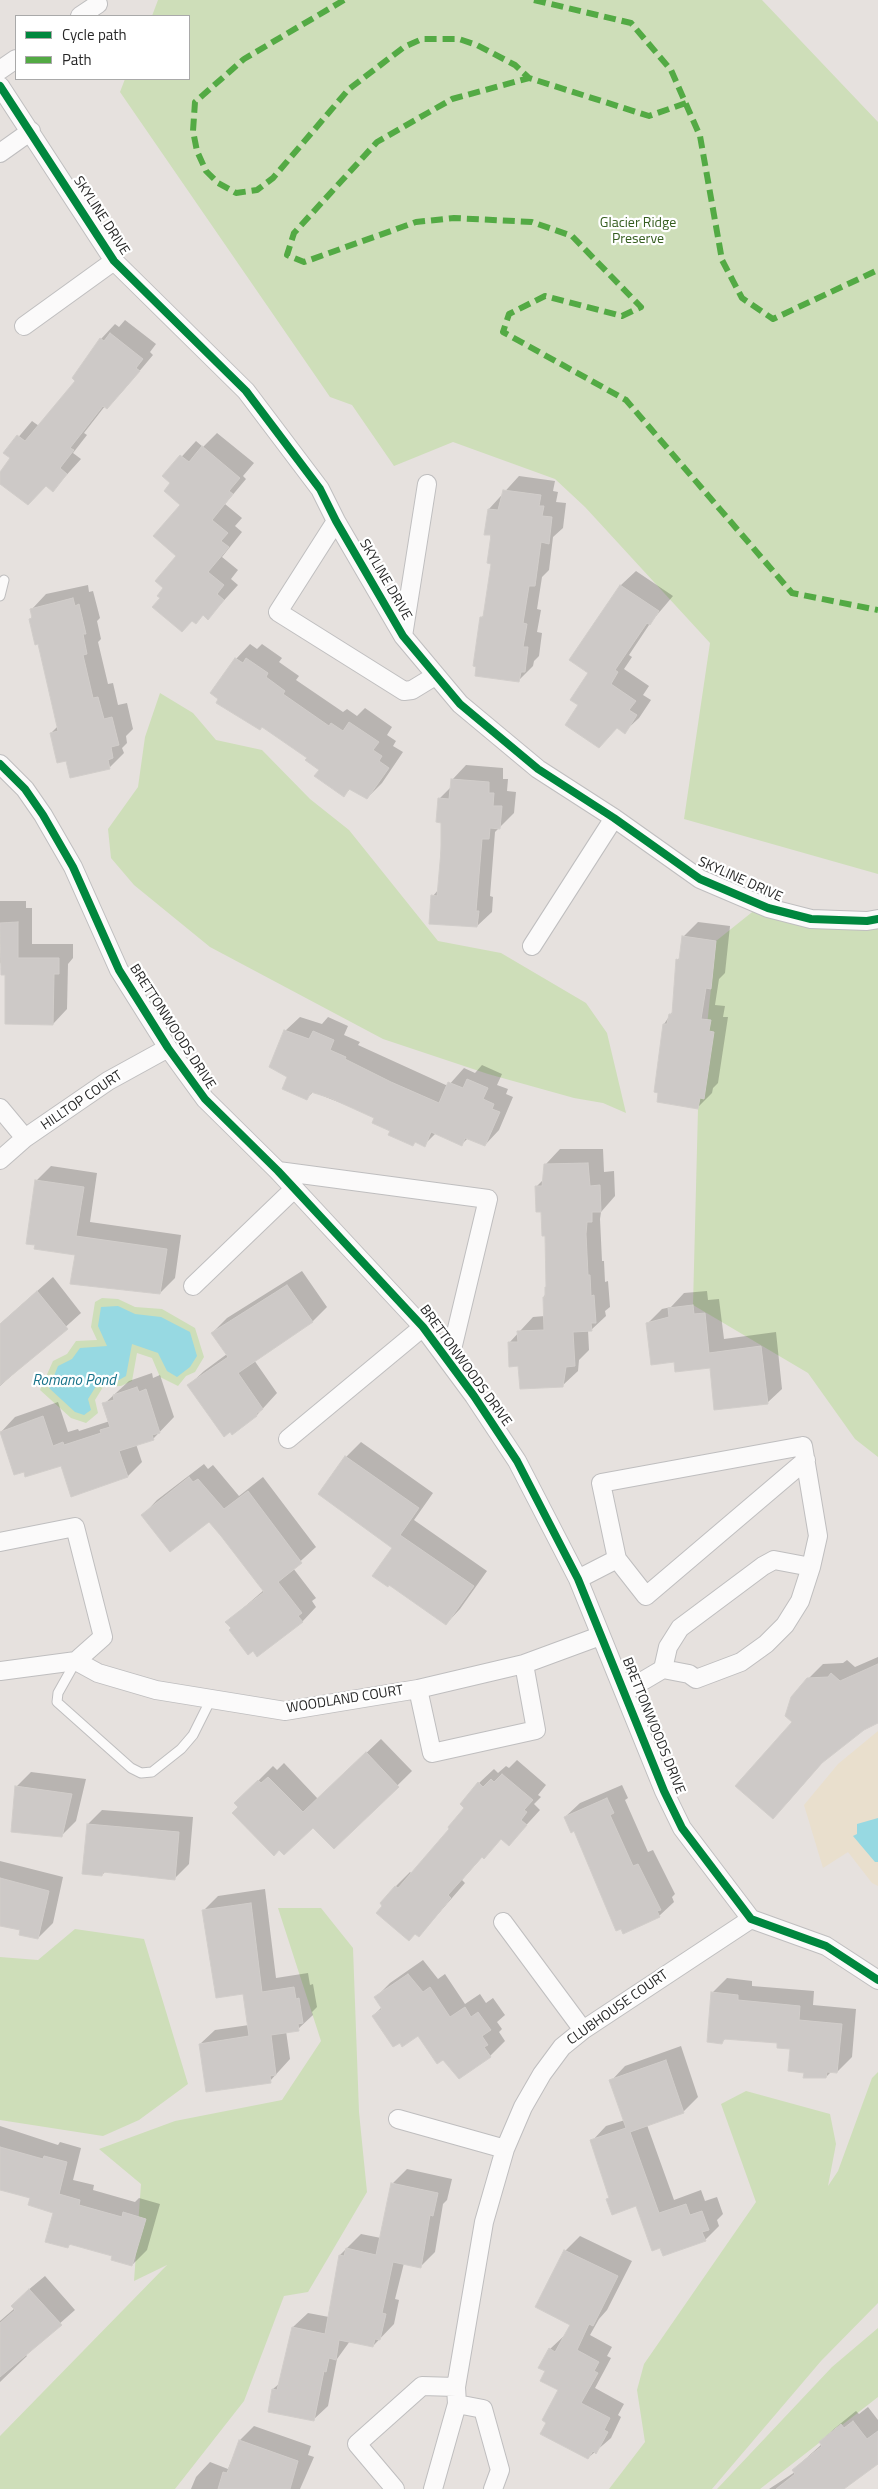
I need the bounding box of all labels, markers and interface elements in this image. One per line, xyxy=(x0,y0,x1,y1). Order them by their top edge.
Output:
legend xyxy=(15,15,190,80)
text: Cycle path xyxy=(62,23,127,46)
text: Path xyxy=(62,48,92,71)
street label: SKYLINE DRIVE xyxy=(69,173,133,259)
park label: Glacier Ridge Preserve xyxy=(600,216,676,248)
street label: SKYLINE DRIVE xyxy=(355,537,415,623)
street label: SKYLINE DRIVE xyxy=(695,854,785,906)
street label: BRETTONWOODS DRIVE xyxy=(125,961,219,1093)
street label: HILLTOP COURT xyxy=(38,1068,126,1134)
street label: BRETTONWOODS DRIVE xyxy=(415,1302,515,1430)
water label: Romano Pond xyxy=(32,1372,116,1390)
street label: BRETTONWOODS DRIVE xyxy=(618,1655,688,1797)
street label: WOODLAND COURT xyxy=(285,1682,405,1718)
street label: CLUBHOUSE COURT xyxy=(564,1967,672,2049)

